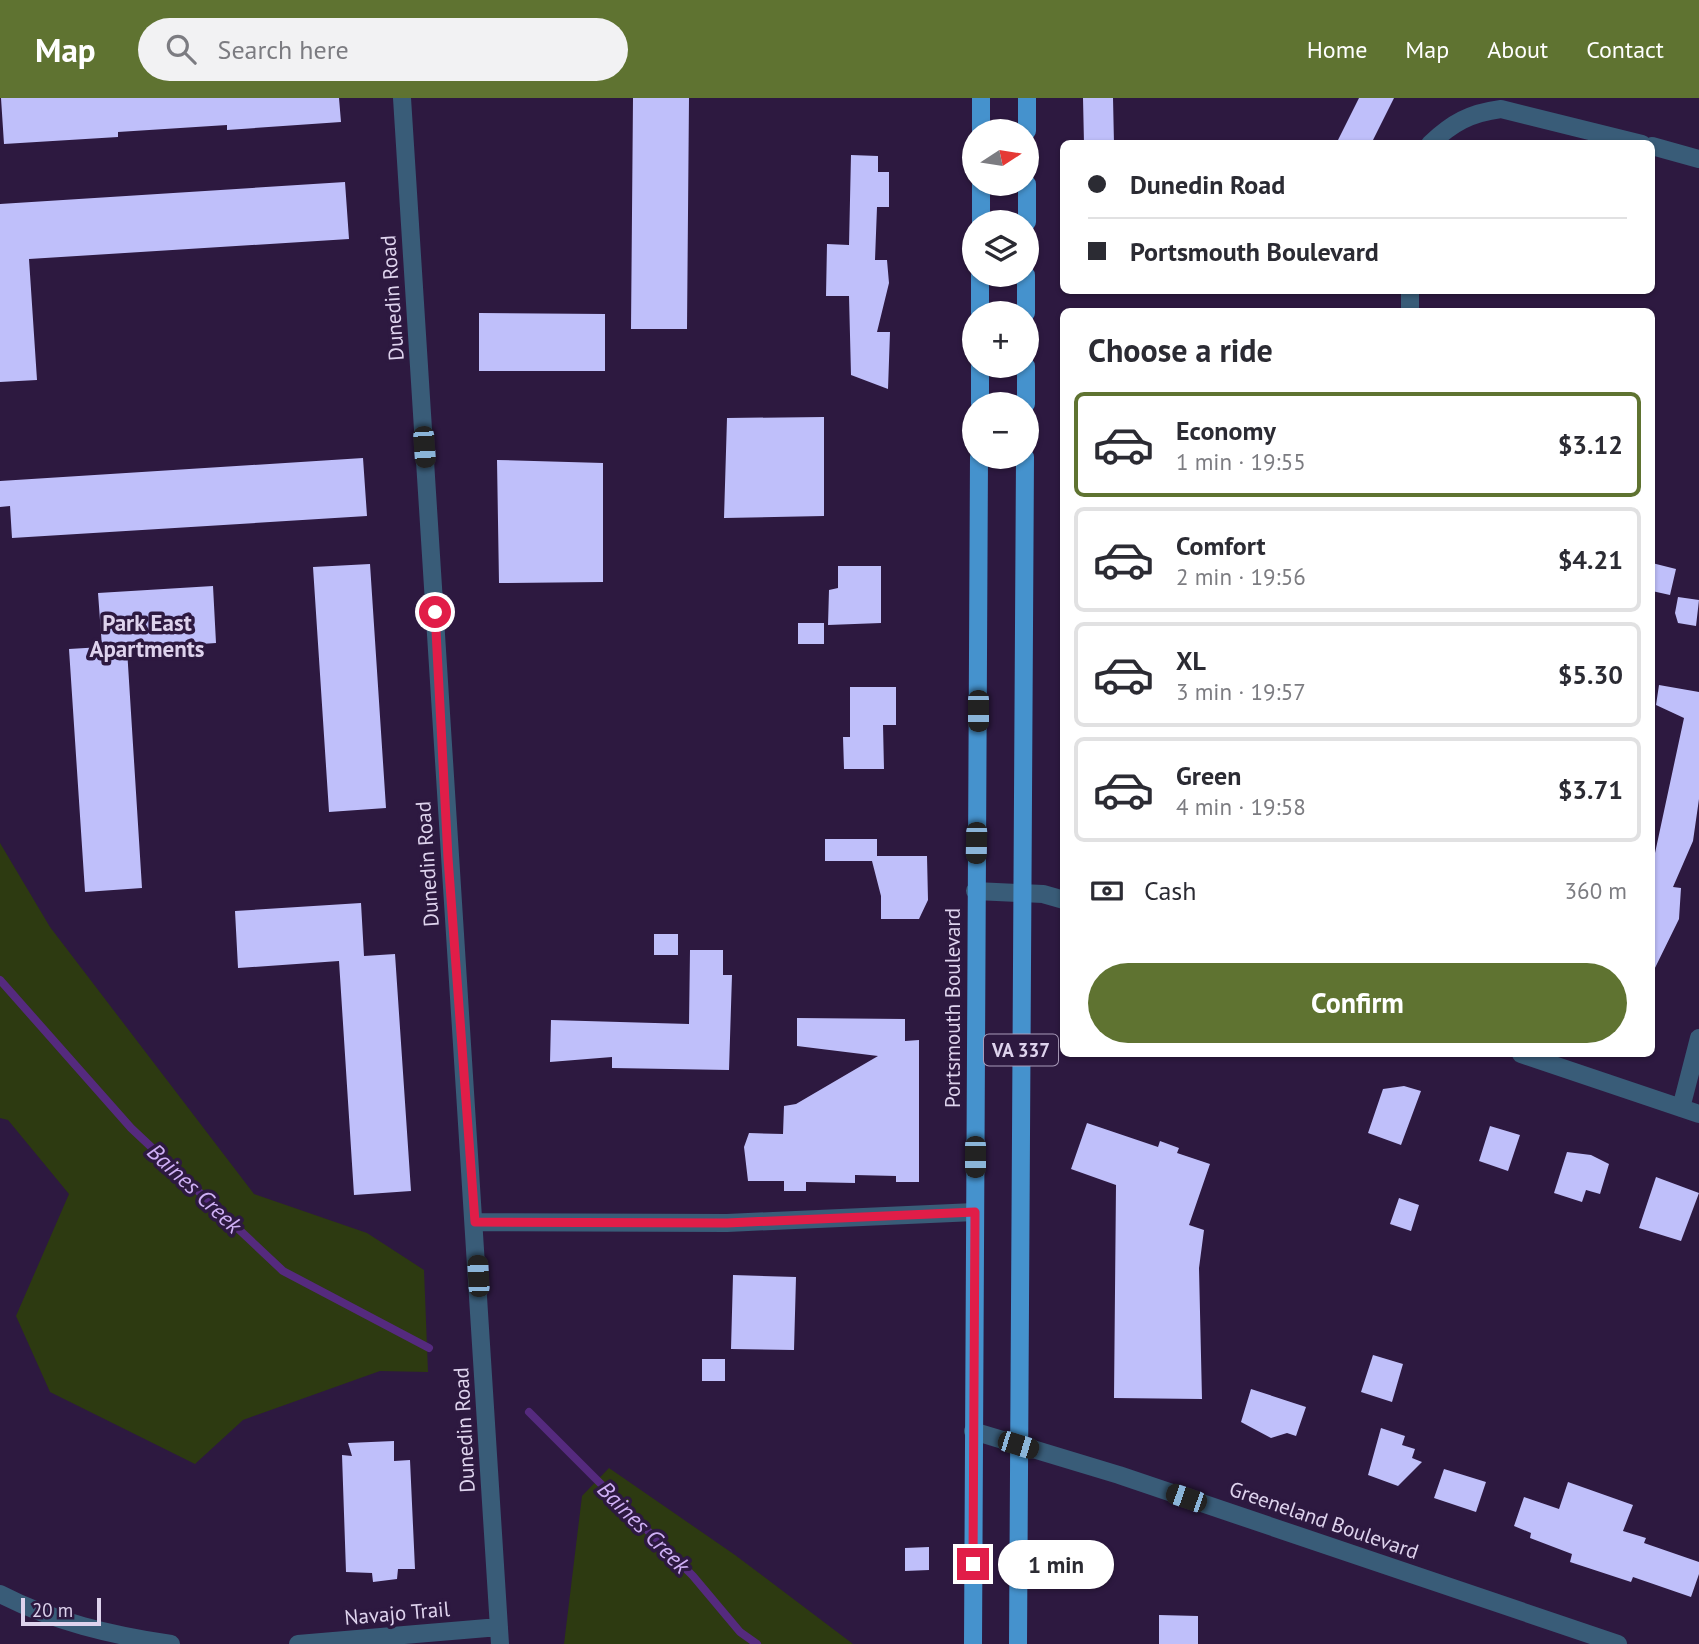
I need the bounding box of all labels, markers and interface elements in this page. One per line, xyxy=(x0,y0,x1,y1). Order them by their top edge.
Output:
search box xyxy=(138,18,628,81)
text: Map xyxy=(35,28,96,71)
icon: search xyxy=(162,30,200,68)
text: Search here xyxy=(218,33,349,66)
text: Home xyxy=(1307,34,1367,65)
text: Map xyxy=(1405,34,1449,65)
text: About xyxy=(1487,34,1548,65)
text: Contact xyxy=(1586,34,1664,65)
north arrow xyxy=(962,119,1040,196)
map controls xyxy=(962,119,1039,469)
text: Dunedin Road xyxy=(1130,168,1285,201)
button: layers xyxy=(962,210,1039,287)
street label: Dunedin Road xyxy=(374,234,410,362)
text: Portsmouth Boulevard xyxy=(1130,235,1379,268)
button: + xyxy=(962,301,1039,378)
text: Choose a ride xyxy=(1088,329,1273,371)
button: − xyxy=(962,392,1039,469)
icon: car xyxy=(1092,413,1155,476)
text: Economy xyxy=(1176,414,1276,447)
car xyxy=(413,425,436,469)
text: $3.12 xyxy=(1558,428,1623,461)
text: 1 min · 19:55 xyxy=(1176,447,1306,476)
icon: car xyxy=(1092,528,1155,591)
text: Comfort xyxy=(1176,529,1266,562)
text: $4.21 xyxy=(1558,543,1623,576)
text: 2 min · 19:56 xyxy=(1176,562,1306,591)
route start xyxy=(419,596,451,628)
district label: Park East Apartments xyxy=(89,608,205,663)
icon: car xyxy=(1092,643,1155,706)
text: XL xyxy=(1176,644,1206,677)
text: $5.30 xyxy=(1558,658,1623,691)
text: 3 min · 19:57 xyxy=(1176,677,1306,706)
car xyxy=(968,690,989,732)
icon: car xyxy=(1092,758,1155,821)
text: Green xyxy=(1176,759,1241,792)
text: $3.71 xyxy=(1558,773,1623,806)
text: 4 min · 19:58 xyxy=(1176,792,1306,821)
street label: Dunedin Road xyxy=(409,800,445,928)
car xyxy=(966,822,987,864)
icon: cash xyxy=(1088,872,1126,910)
text: Cash xyxy=(1144,874,1196,907)
text: 360 m xyxy=(1565,876,1627,905)
street label: Portsmouth Boulevard xyxy=(939,908,966,1108)
button: Confirm xyxy=(1088,963,1627,1043)
road number: VA 337 xyxy=(984,1034,1058,1066)
car xyxy=(965,1136,986,1178)
water label: Baines Creek xyxy=(142,1137,250,1240)
car xyxy=(467,1254,490,1298)
street label: Dunedin Road xyxy=(447,1367,481,1493)
car xyxy=(995,1429,1042,1461)
water label: Baines Creek xyxy=(592,1475,697,1580)
street label: Greeneland Boulevard xyxy=(1226,1475,1422,1565)
car xyxy=(1163,1481,1210,1515)
callout: 1 min xyxy=(998,1540,1113,1588)
route end xyxy=(957,1548,989,1580)
text: 1 min xyxy=(1028,1550,1084,1579)
scale bar xyxy=(21,1595,102,1627)
street label: Navajo Trail xyxy=(343,1595,451,1631)
text: 20 m xyxy=(32,1598,73,1622)

